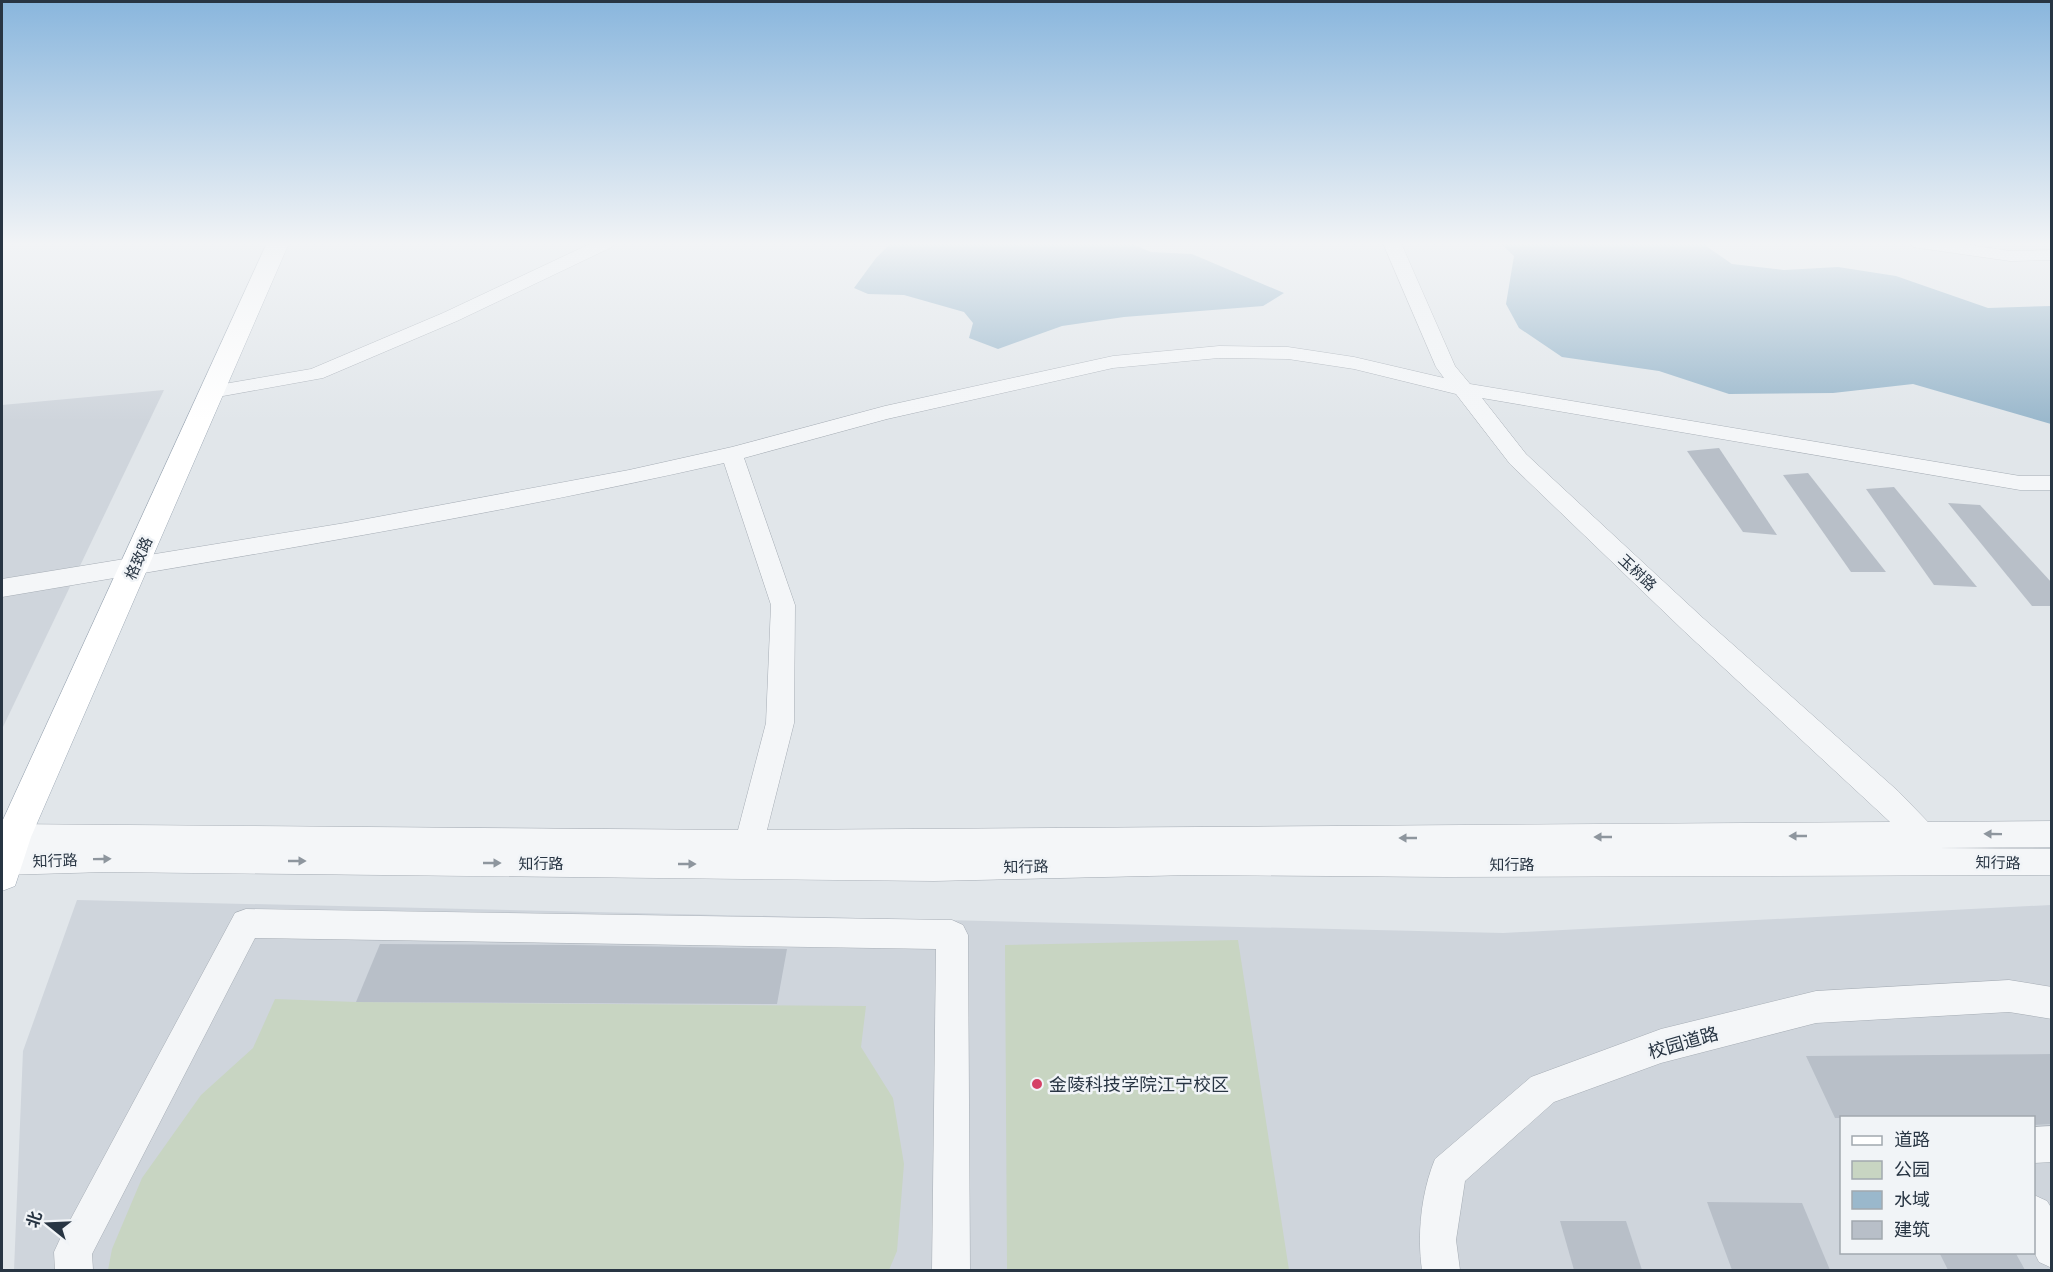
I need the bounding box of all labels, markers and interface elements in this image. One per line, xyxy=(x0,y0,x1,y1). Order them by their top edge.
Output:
street label: 格致路 xyxy=(120,533,156,583)
street label: 玉树路 xyxy=(1615,549,1661,595)
one-way arrow xyxy=(1984,829,2003,839)
one-way arrow xyxy=(1789,831,1808,841)
one-way arrow xyxy=(1594,832,1613,842)
one-way arrow xyxy=(1399,834,1418,843)
street label: 知行路 xyxy=(32,849,78,871)
street label: 知行路 xyxy=(1975,852,2021,872)
street label: 知行路 xyxy=(518,853,564,873)
one-way arrow xyxy=(92,854,111,864)
street label: 知行路 xyxy=(1489,854,1535,874)
one-way arrow xyxy=(287,856,306,866)
street label: 知行路 xyxy=(1003,856,1049,876)
one-way arrow xyxy=(482,858,501,867)
one-way arrow xyxy=(677,859,696,869)
street label: 校园道路 xyxy=(1645,1021,1721,1063)
place label: 金陵科技学院江宁校区 xyxy=(1049,1072,1229,1096)
marker: 金陵科技学院江宁校区 xyxy=(1030,1077,1044,1091)
legend xyxy=(1840,1116,2035,1254)
text: 道路 xyxy=(1894,1127,1930,1151)
text: 公园 xyxy=(1894,1157,1930,1181)
text: 水域 xyxy=(1894,1187,1930,1211)
north arrow xyxy=(18,1194,78,1254)
text: 北 xyxy=(21,1208,47,1230)
text: 建筑 xyxy=(1894,1217,1930,1241)

